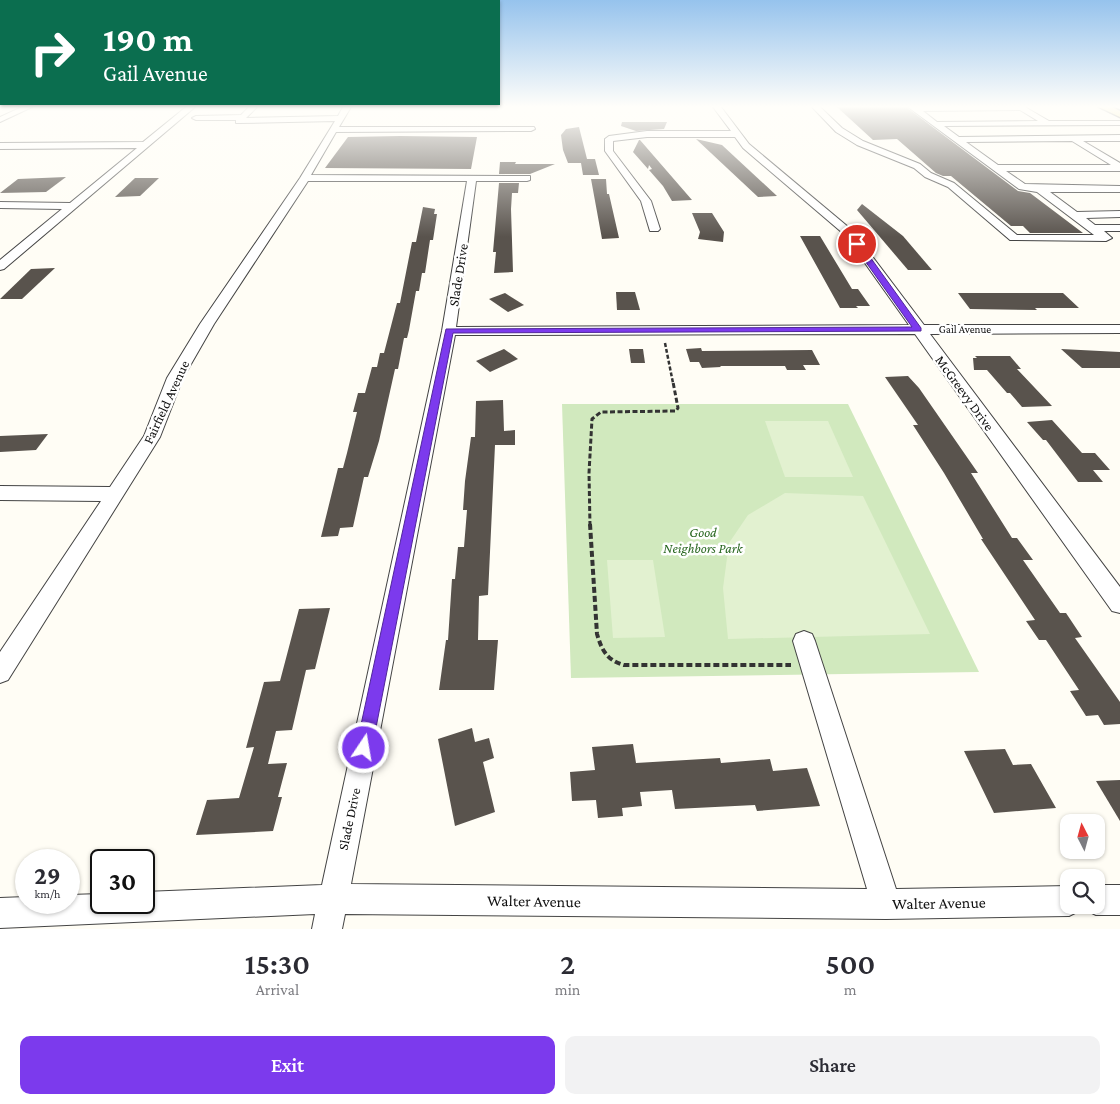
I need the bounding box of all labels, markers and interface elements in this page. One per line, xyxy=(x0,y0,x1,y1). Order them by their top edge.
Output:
icon: right xyxy=(20,20,85,85)
text: 190 m xyxy=(103,20,193,59)
text: Gail Avenue xyxy=(103,61,208,86)
pin xyxy=(836,223,878,265)
icon: arrive xyxy=(843,230,871,258)
street label: Slade Drive xyxy=(445,242,471,308)
street label: Gail Avenue xyxy=(939,323,991,335)
street label: McGreevy Drive xyxy=(932,352,998,434)
street label: Fairfield Avenue xyxy=(140,358,192,446)
park label: Good Neighbors Park xyxy=(663,524,744,556)
position arrow xyxy=(337,721,389,773)
street label: Slade Drive xyxy=(335,786,363,852)
north arrow xyxy=(1060,814,1105,859)
map controls xyxy=(1060,814,1105,914)
speed limit sign: 30 xyxy=(90,849,155,914)
text: 29 xyxy=(34,862,61,889)
button: search xyxy=(1060,869,1105,914)
text: km/h xyxy=(35,887,60,901)
street label: Walter Avenue xyxy=(487,892,581,910)
street label: Walter Avenue xyxy=(892,894,986,912)
text: 15:30 xyxy=(245,947,310,980)
text: 2 xyxy=(560,947,575,980)
text: 500 xyxy=(825,947,875,980)
text: Arrival xyxy=(256,981,299,998)
text: min xyxy=(555,981,580,998)
text: m xyxy=(844,981,857,998)
button: Exit xyxy=(20,1036,555,1094)
button: Share xyxy=(565,1036,1100,1094)

